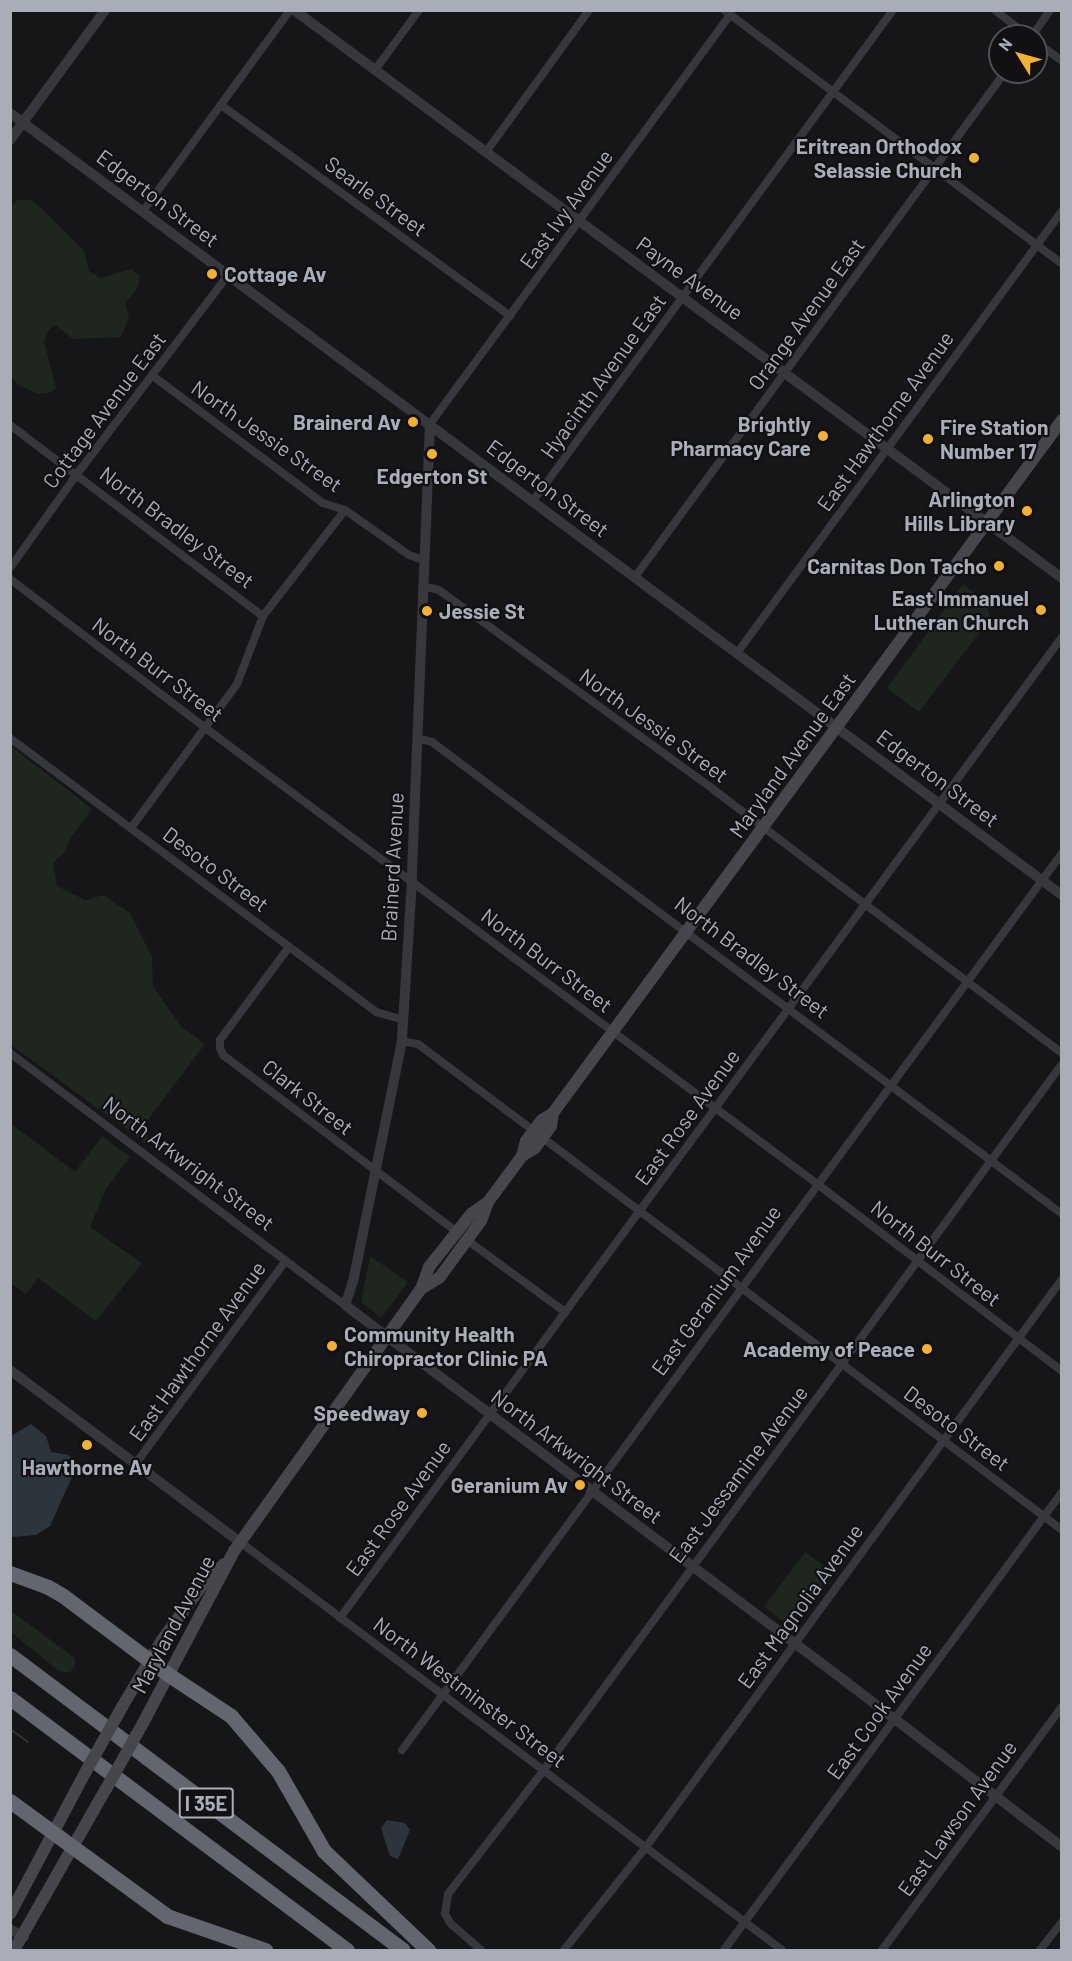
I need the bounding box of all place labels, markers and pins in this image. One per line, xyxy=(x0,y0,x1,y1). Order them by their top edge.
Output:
place label: Eritrean Orthodox Selassie Church xyxy=(796,133,962,183)
marker: Eritrean Orthodox Selassie Church xyxy=(967,151,981,165)
place label: Cottage Av xyxy=(224,261,326,287)
marker: Cottage Av xyxy=(205,267,219,281)
place label: Brainerd Av xyxy=(293,409,401,435)
place label: Brightly Pharmacy Care xyxy=(670,411,811,461)
place label: Fire Station Number 17 xyxy=(940,414,1048,464)
marker: Brainerd Av xyxy=(406,415,420,429)
marker: Brightly Pharmacy Care xyxy=(816,429,830,443)
marker: Fire Station Number 17 xyxy=(921,432,935,446)
marker: Edgerton St xyxy=(425,447,439,461)
place label: Edgerton St xyxy=(376,463,488,489)
place label: Arlington Hills Library xyxy=(904,486,1015,536)
marker: Arlington Hills Library xyxy=(1020,504,1034,518)
place label: Carnitas Don Tacho xyxy=(807,553,987,579)
marker: Carnitas Don Tacho xyxy=(992,559,1006,573)
place label: East Immanuel Lutheran Church xyxy=(874,585,1029,635)
place label: Jessie St xyxy=(439,598,525,624)
marker: East Immanuel Lutheran Church xyxy=(1034,603,1048,617)
marker: Jessie St xyxy=(420,604,434,618)
place label: Community Health Chiropractor Clinic PA xyxy=(344,1321,548,1371)
place label: Academy of Peace xyxy=(743,1336,915,1362)
marker: Community Health Chiropractor Clinic PA xyxy=(325,1339,339,1353)
marker: Academy of Peace xyxy=(920,1342,934,1356)
place label: Speedway xyxy=(314,1400,410,1426)
marker: Speedway xyxy=(415,1406,429,1420)
marker: Hawthorne Av xyxy=(80,1438,94,1452)
place label: Hawthorne Av xyxy=(22,1454,152,1480)
place label: Geranium Av xyxy=(451,1472,568,1498)
marker: Geranium Av xyxy=(573,1478,587,1492)

